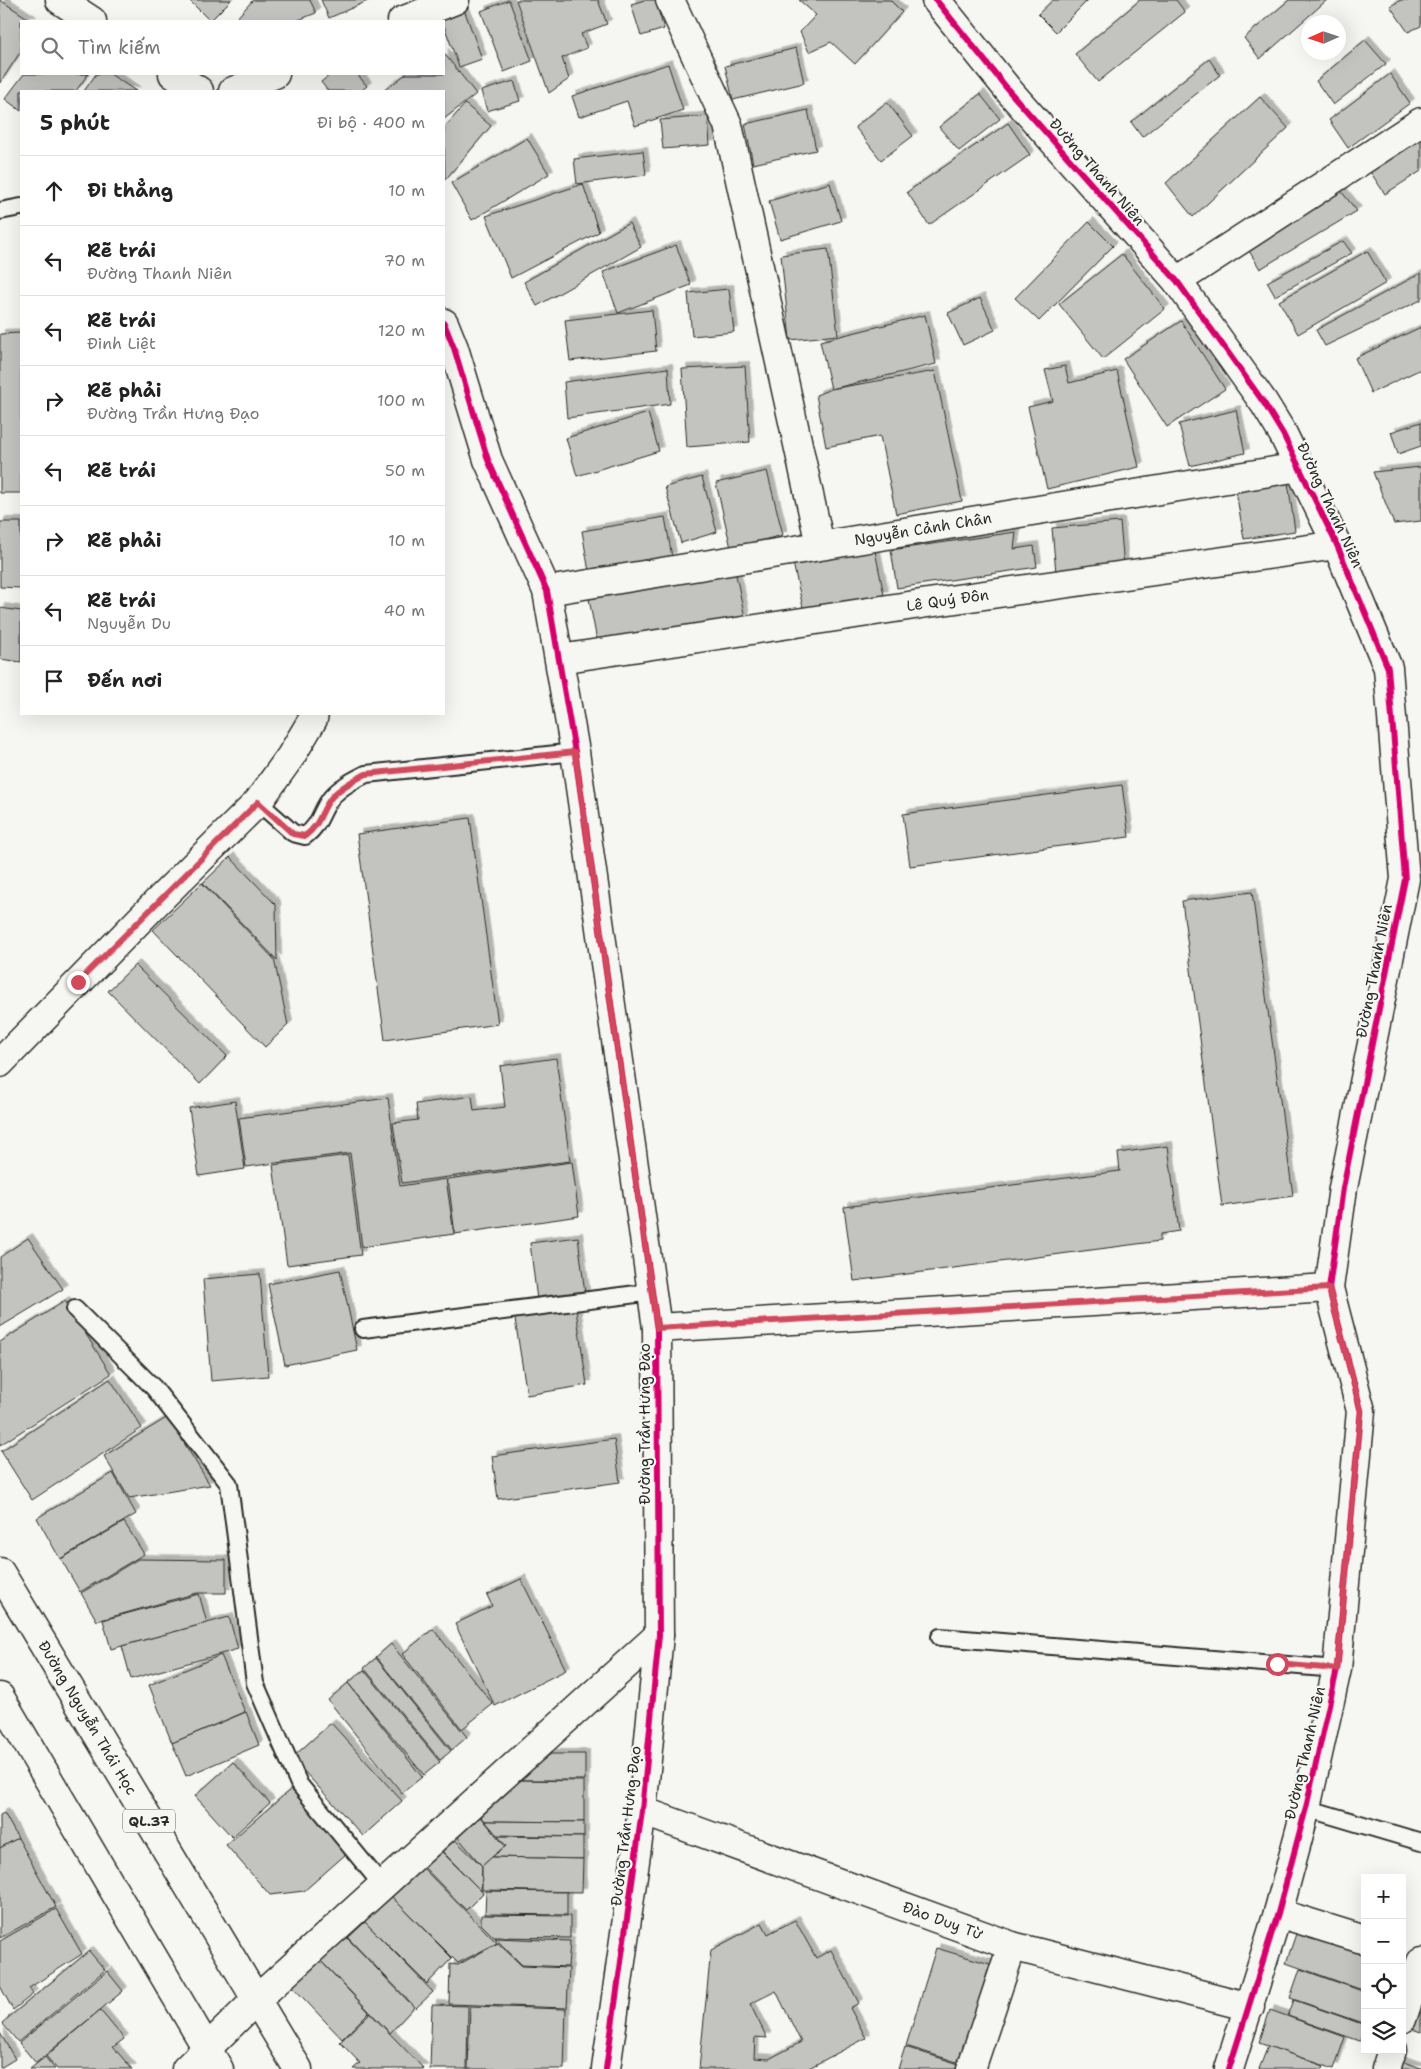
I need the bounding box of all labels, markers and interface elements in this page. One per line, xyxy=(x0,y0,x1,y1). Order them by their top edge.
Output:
north arrow xyxy=(1301,15,1346,60)
search box xyxy=(20,20,445,75)
icon: search xyxy=(38,34,66,62)
text: Tìm kiếm xyxy=(78,35,161,60)
text: 5 phút xyxy=(40,109,110,137)
text: Đi bộ · 400 m xyxy=(317,112,425,133)
street label: Đường Thanh Niên xyxy=(1045,114,1149,230)
icon: ahead xyxy=(40,177,68,205)
text: Đi thẳng xyxy=(87,178,173,203)
text: 10 m xyxy=(388,180,425,201)
text: Rẽ trái xyxy=(87,238,156,263)
icon: left xyxy=(40,247,68,275)
text: 70 m xyxy=(384,250,425,271)
text: Đường Thanh Niên xyxy=(87,263,232,284)
text: Rẽ trái xyxy=(87,308,156,333)
icon: left xyxy=(40,317,68,345)
text: 120 m xyxy=(378,320,425,341)
text: Đinh Liệt xyxy=(87,333,156,354)
text: Rẽ phải xyxy=(87,378,162,403)
icon: right xyxy=(40,387,68,415)
text: 100 m xyxy=(377,390,425,411)
text: Đường Trần Hưng Đạo xyxy=(87,403,259,424)
street label: Đường Thanh Niên xyxy=(1292,439,1368,571)
icon: left xyxy=(40,457,68,485)
text: Rẽ trái xyxy=(87,458,156,483)
text: 50 m xyxy=(385,460,425,481)
street label: Nguyễn Cảnh Chân xyxy=(853,508,993,550)
icon: right xyxy=(40,527,68,555)
text: Rẽ phải xyxy=(87,528,162,553)
text: 10 m xyxy=(388,530,425,551)
street label: Lê Quý Đôn xyxy=(905,585,990,616)
text: Rẽ trái xyxy=(87,588,156,613)
icon: left xyxy=(40,597,68,625)
text: 40 m xyxy=(383,600,425,621)
text: Nguyễn Du xyxy=(87,613,171,634)
icon: arrive xyxy=(40,667,68,695)
text: Đến nơi xyxy=(87,668,162,693)
street label: Đường Thanh Niên xyxy=(1351,902,1397,1040)
route end xyxy=(67,971,90,994)
street label: Đường Trần Hưng Đạo xyxy=(635,1343,655,1505)
street label: Đường Nguyễn Thái Học xyxy=(33,1637,141,1799)
route start xyxy=(1266,1653,1289,1676)
street label: Đường Thanh Niên xyxy=(1280,1684,1330,1822)
street label: Đường Trần Hưng Đạo xyxy=(606,1745,646,1907)
road number: QL.37 xyxy=(123,1810,175,1832)
map controls xyxy=(1361,1874,1406,2054)
button: + xyxy=(1361,1874,1406,1919)
street label: Đào Duy Từ xyxy=(900,1897,986,1945)
button: − xyxy=(1361,1919,1406,1964)
button: locate xyxy=(1361,1964,1406,2009)
button: layers xyxy=(1361,2009,1406,2054)

